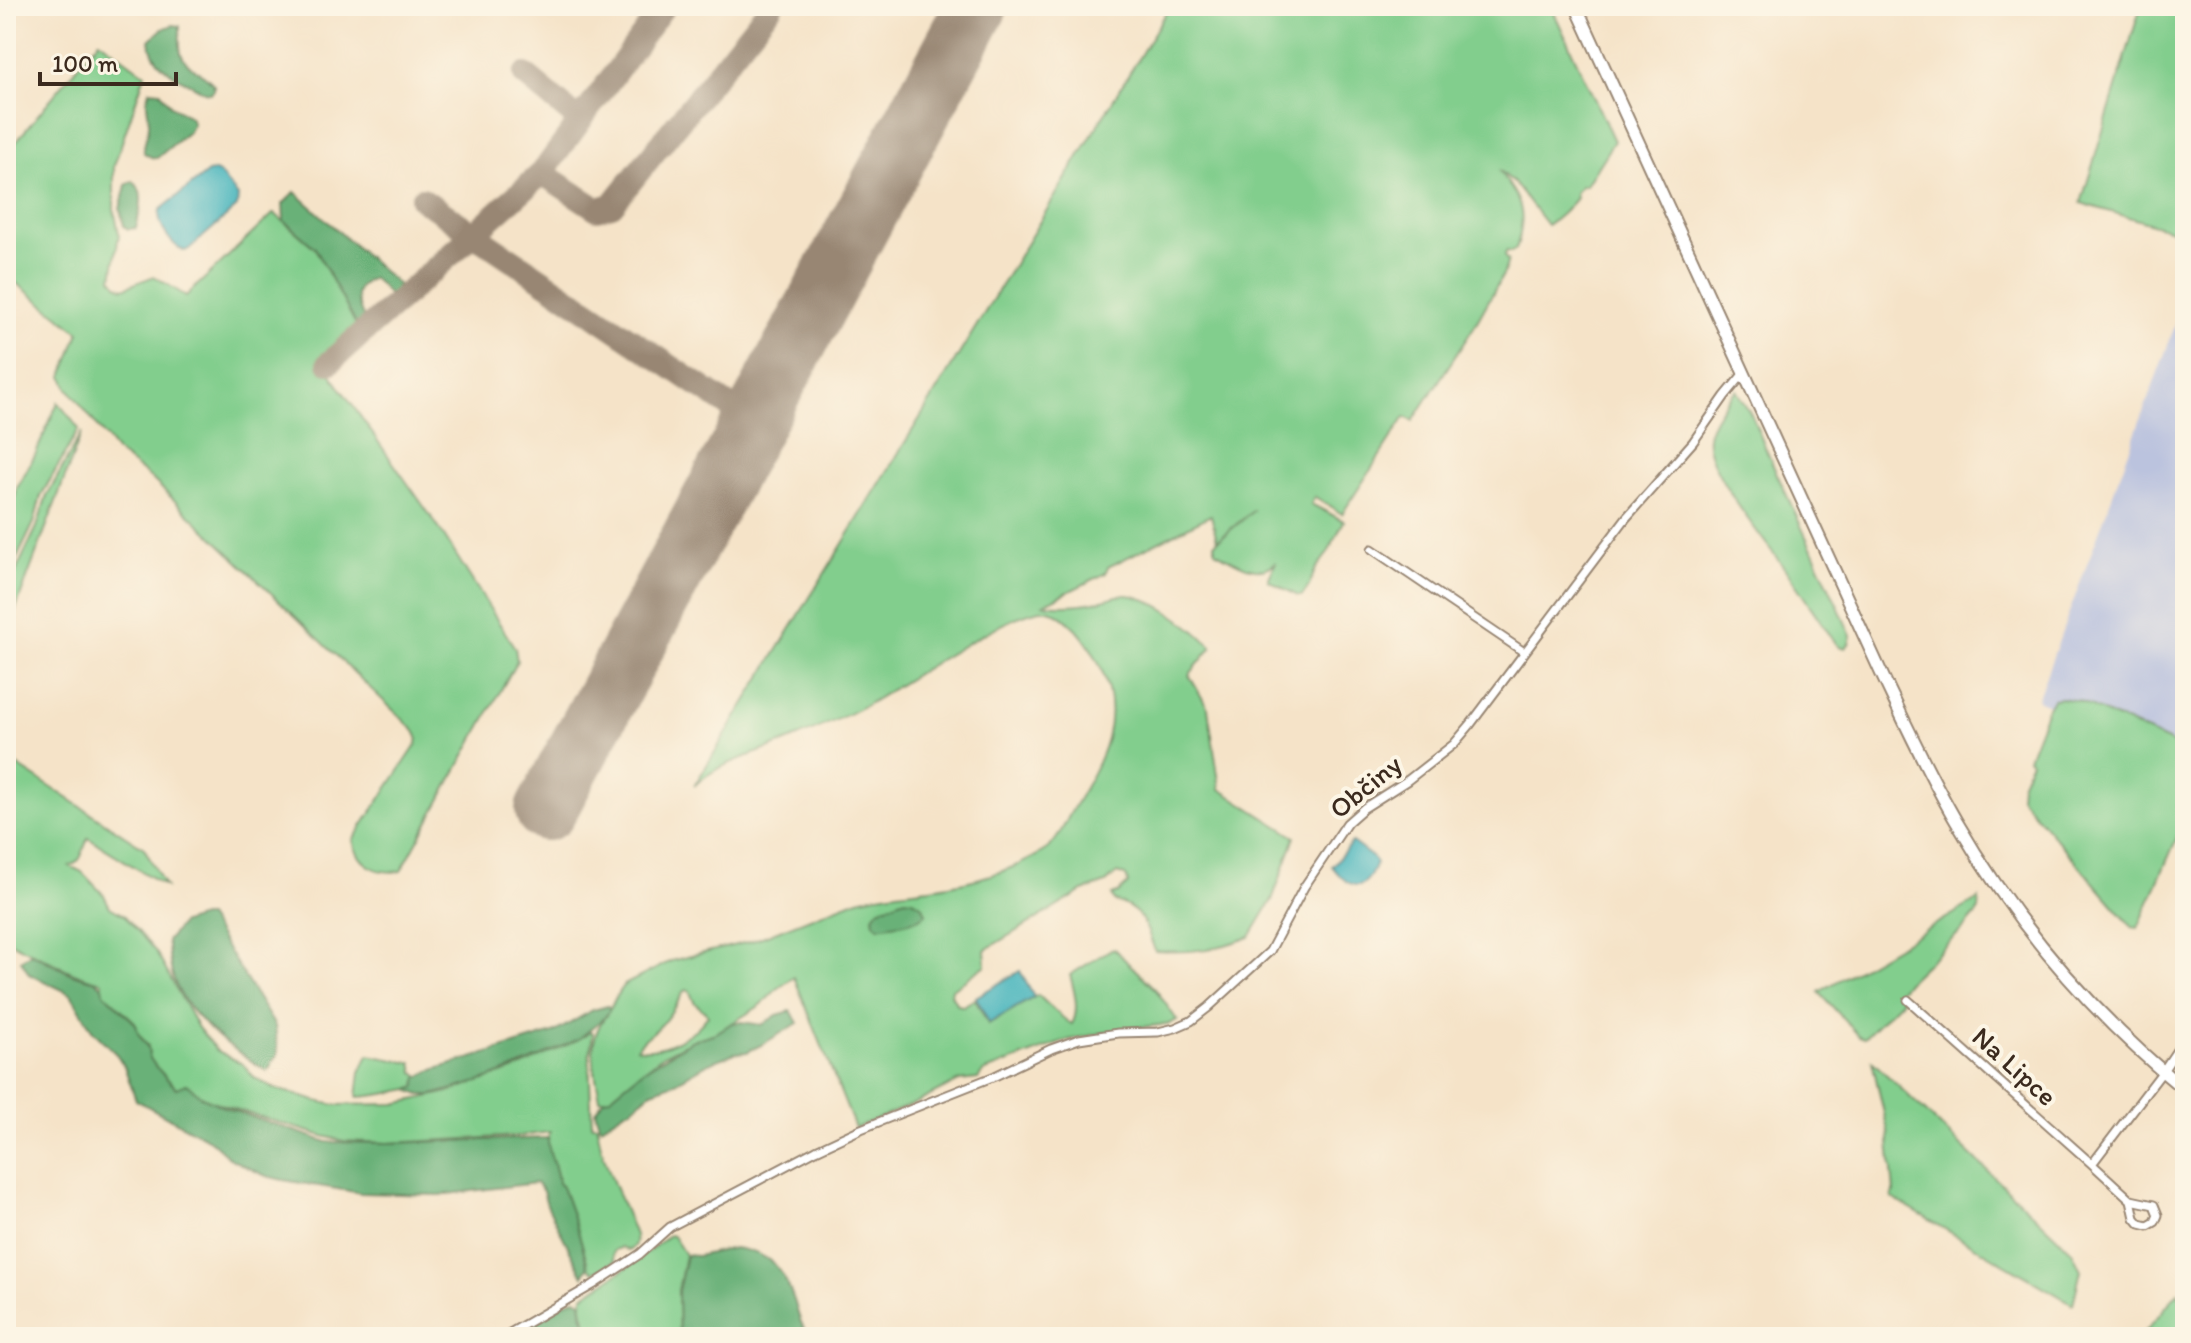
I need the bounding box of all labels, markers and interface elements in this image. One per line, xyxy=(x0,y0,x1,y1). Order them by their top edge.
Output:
scale bar xyxy=(40,36,176,86)
text: 100 m xyxy=(52,49,118,78)
street label: Občiny xyxy=(1322,747,1408,825)
street label: Na Lipce xyxy=(1966,1019,2064,1113)

